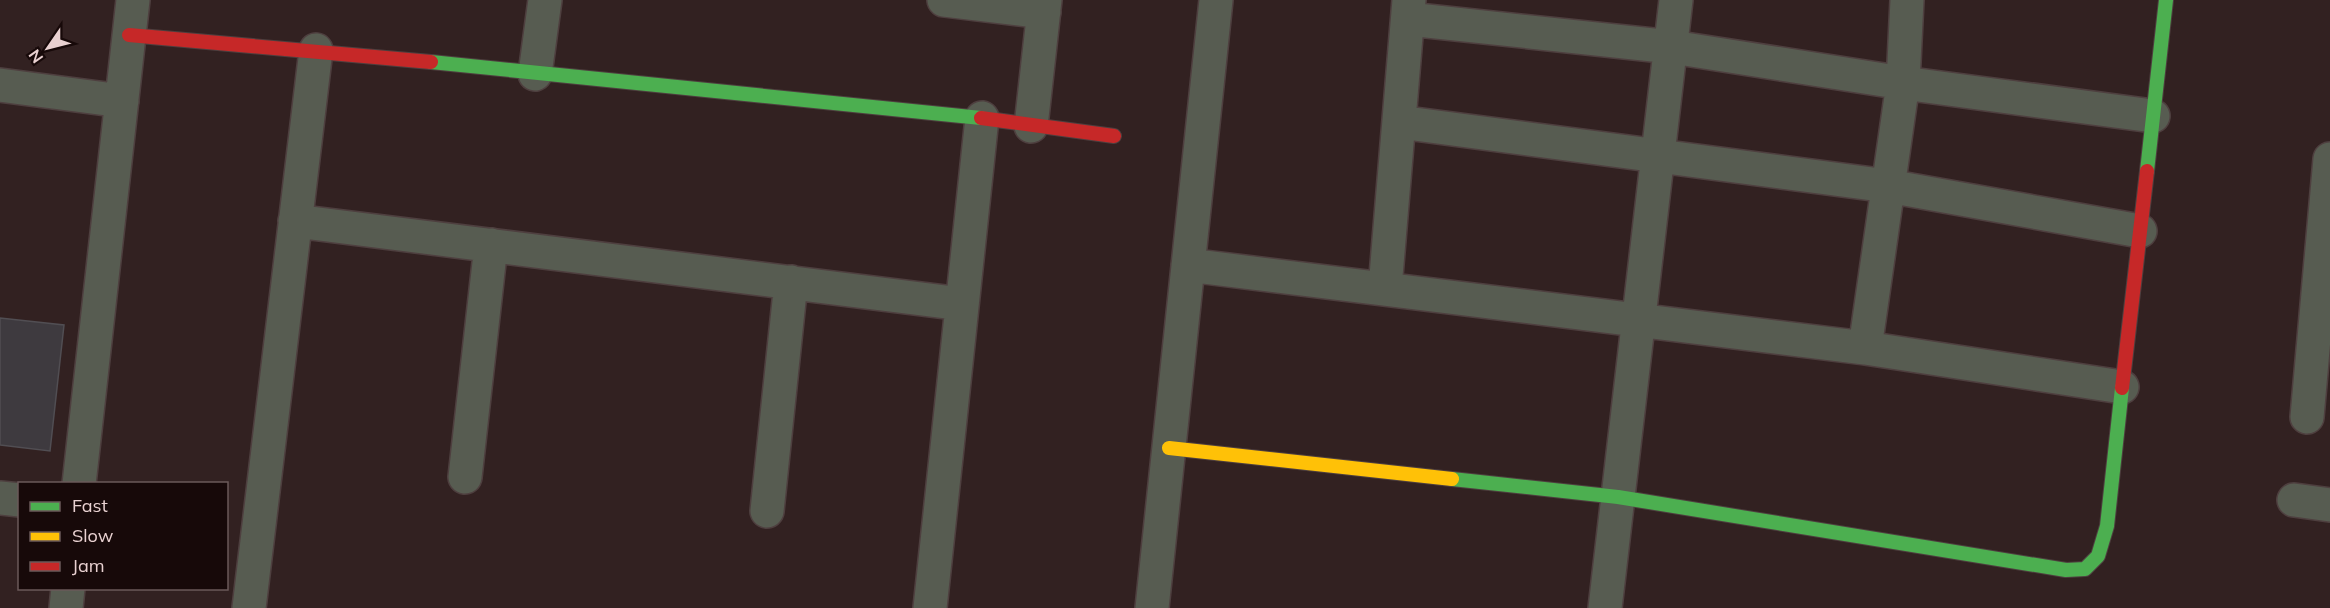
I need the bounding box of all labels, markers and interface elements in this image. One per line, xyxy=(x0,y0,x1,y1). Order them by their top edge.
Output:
north arrow xyxy=(18,18,78,78)
text: N xyxy=(24,46,47,67)
legend xyxy=(18,482,228,590)
text: Fast xyxy=(72,494,108,517)
text: Slow xyxy=(72,524,114,547)
text: Jam xyxy=(72,554,105,577)

